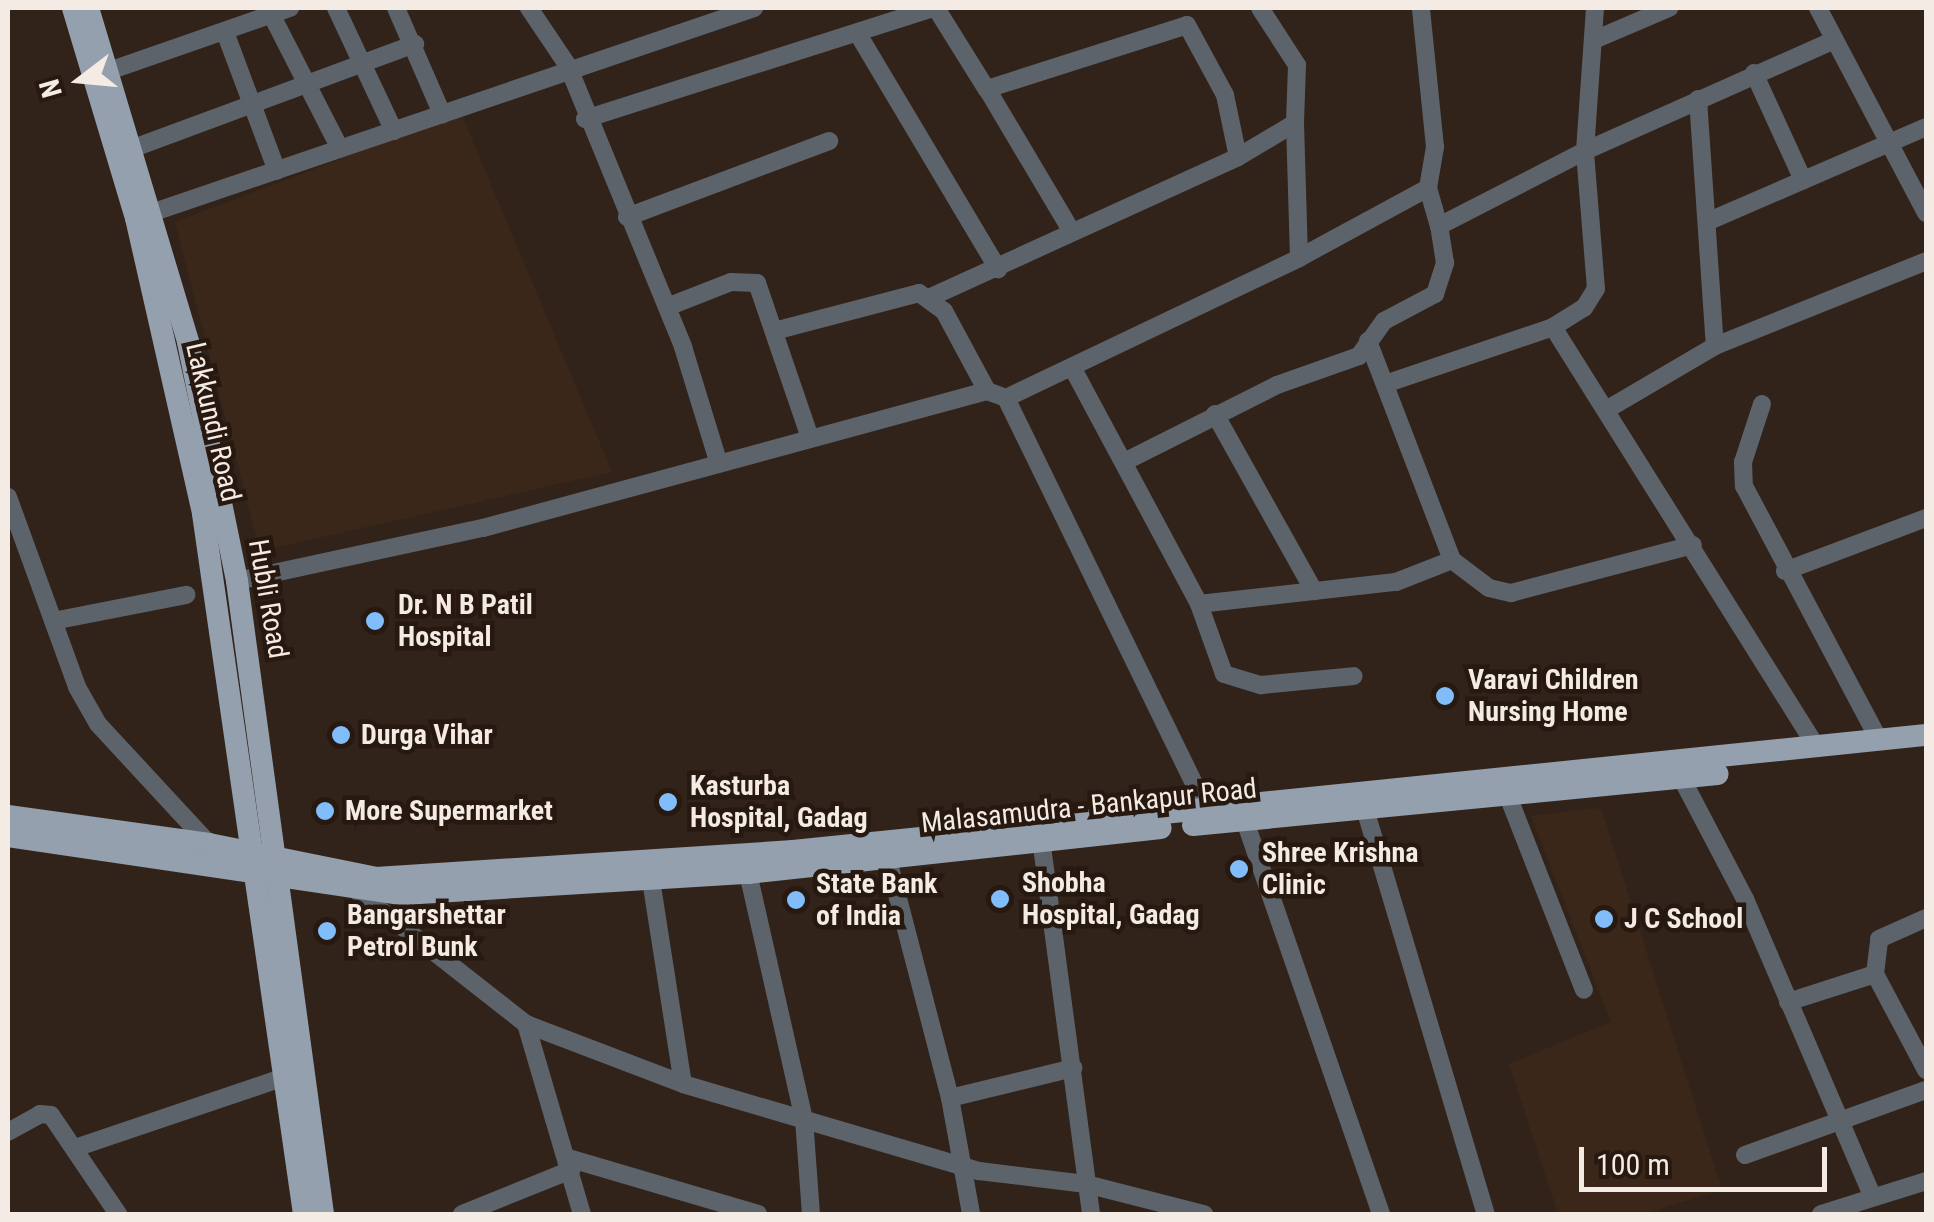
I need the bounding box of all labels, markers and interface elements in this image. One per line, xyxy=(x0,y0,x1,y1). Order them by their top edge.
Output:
north arrow xyxy=(30,30,130,130)
text: N xyxy=(32,76,69,101)
street label: Lakkundi Road xyxy=(178,339,248,505)
street label: Hubli Road xyxy=(241,537,295,661)
place label: Dr. N B Patil Hospital xyxy=(398,588,533,654)
marker: Dr. N B Patil Hospital xyxy=(362,608,388,634)
place label: Varavi Children Nursing Home xyxy=(1468,663,1639,729)
marker: Varavi Children Nursing Home xyxy=(1432,683,1458,709)
place label: Durga Vihar xyxy=(361,718,493,752)
marker: Durga Vihar xyxy=(330,724,352,746)
place label: Kasturba Hospital, Gadag xyxy=(690,769,868,835)
street label: Malasamudra - Bankapur Road xyxy=(920,772,1258,840)
marker: Kasturba Hospital, Gadag xyxy=(655,789,681,815)
place label: More Supermarket xyxy=(345,794,553,828)
marker: More Supermarket xyxy=(314,800,336,822)
place label: Shree Krishna Clinic xyxy=(1262,836,1418,902)
marker: Shree Krishna Clinic xyxy=(1226,856,1252,882)
place label: Shobha Hospital, Gadag xyxy=(1022,866,1200,932)
place label: State Bank of India xyxy=(816,867,937,933)
marker: Shobha Hospital, Gadag xyxy=(987,886,1013,912)
marker: State Bank of India xyxy=(785,889,807,911)
place label: Bangarshettar Petrol Bunk xyxy=(347,898,506,964)
place label: J C School xyxy=(1624,902,1743,936)
marker: J C School xyxy=(1593,908,1615,930)
marker: Bangarshettar Petrol Bunk xyxy=(316,920,338,942)
scale bar xyxy=(1584,1127,1832,1189)
text: 100 m xyxy=(1596,1147,1670,1182)

